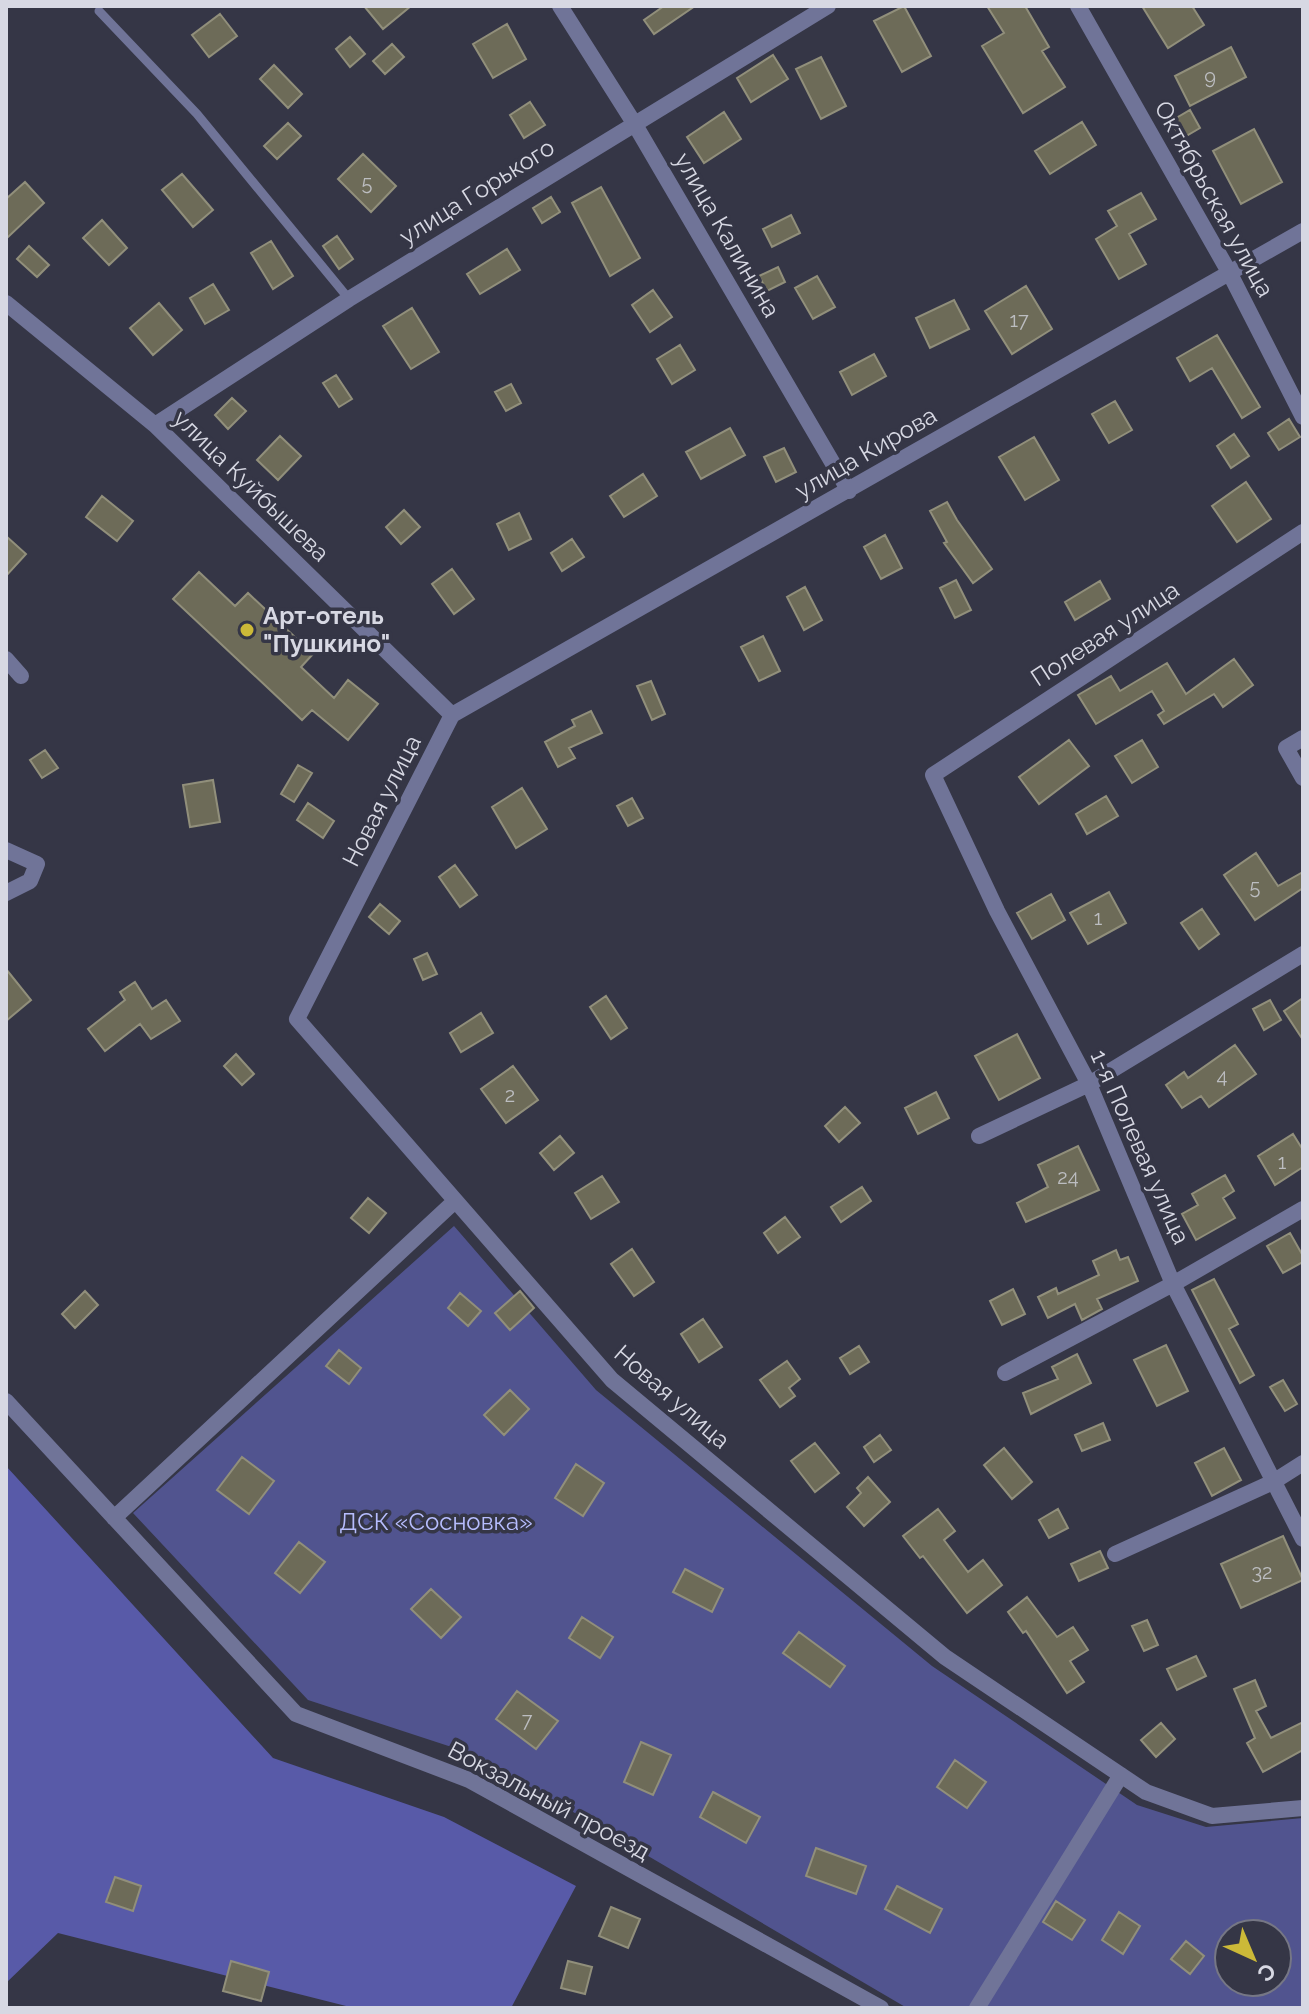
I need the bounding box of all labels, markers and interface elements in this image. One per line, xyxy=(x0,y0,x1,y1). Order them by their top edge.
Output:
house number: 9 xyxy=(1204,65,1216,89)
street label: Октябрьская улица xyxy=(1149,96,1280,302)
street label: улица Горького xyxy=(394,132,560,251)
street label: улица Калинина xyxy=(668,147,786,322)
house number: 5 xyxy=(362,171,373,195)
house number: 17 xyxy=(1009,308,1029,332)
street label: улица Кирова xyxy=(790,400,942,505)
street label: улица Куйбышева xyxy=(167,404,335,568)
street label: Полевая улица xyxy=(1025,575,1184,692)
place label: Арт-отель "Пушкино" xyxy=(263,601,390,658)
marker: Арт-отель "Пушкино" xyxy=(238,621,256,639)
street label: Новая улица xyxy=(336,730,427,871)
house number: 5 xyxy=(1250,875,1261,899)
house number: 1 xyxy=(1094,906,1103,930)
street label: 1-я Полевая улица xyxy=(1085,1045,1196,1248)
house number: 4 xyxy=(1217,1064,1228,1088)
house number: 2 xyxy=(505,1083,515,1107)
house number: 1 xyxy=(1278,1150,1287,1174)
house number: 24 xyxy=(1057,1165,1079,1189)
street label: Новая улица xyxy=(609,1339,736,1455)
park label: ДСК «Сосновка» xyxy=(339,1507,533,1536)
house number: 32 xyxy=(1251,1560,1273,1584)
house number: 7 xyxy=(522,1708,533,1732)
street label: Вокзальный проезд xyxy=(443,1735,655,1866)
north arrow xyxy=(1213,1918,1293,1998)
text: С xyxy=(1252,1958,1281,1987)

